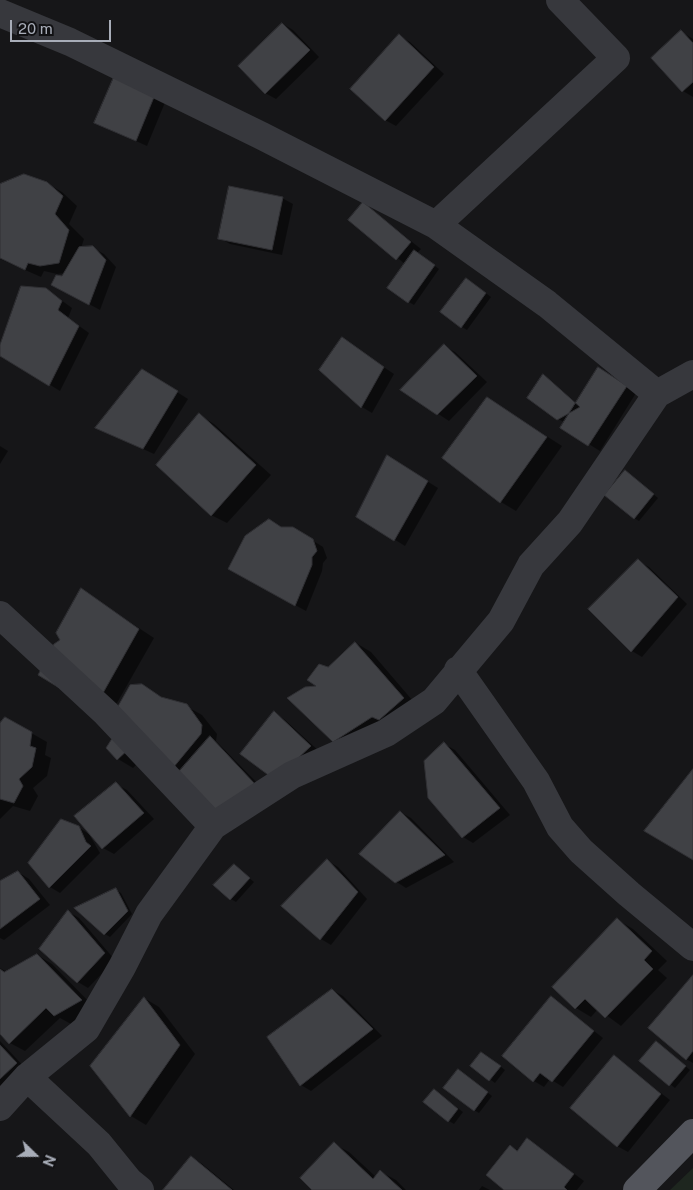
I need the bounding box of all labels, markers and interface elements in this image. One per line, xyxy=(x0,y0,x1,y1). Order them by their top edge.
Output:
scale bar xyxy=(12,10,114,42)
text: 20 m xyxy=(18,20,53,37)
north arrow xyxy=(10,1130,60,1180)
text: N xyxy=(39,1153,58,1169)

